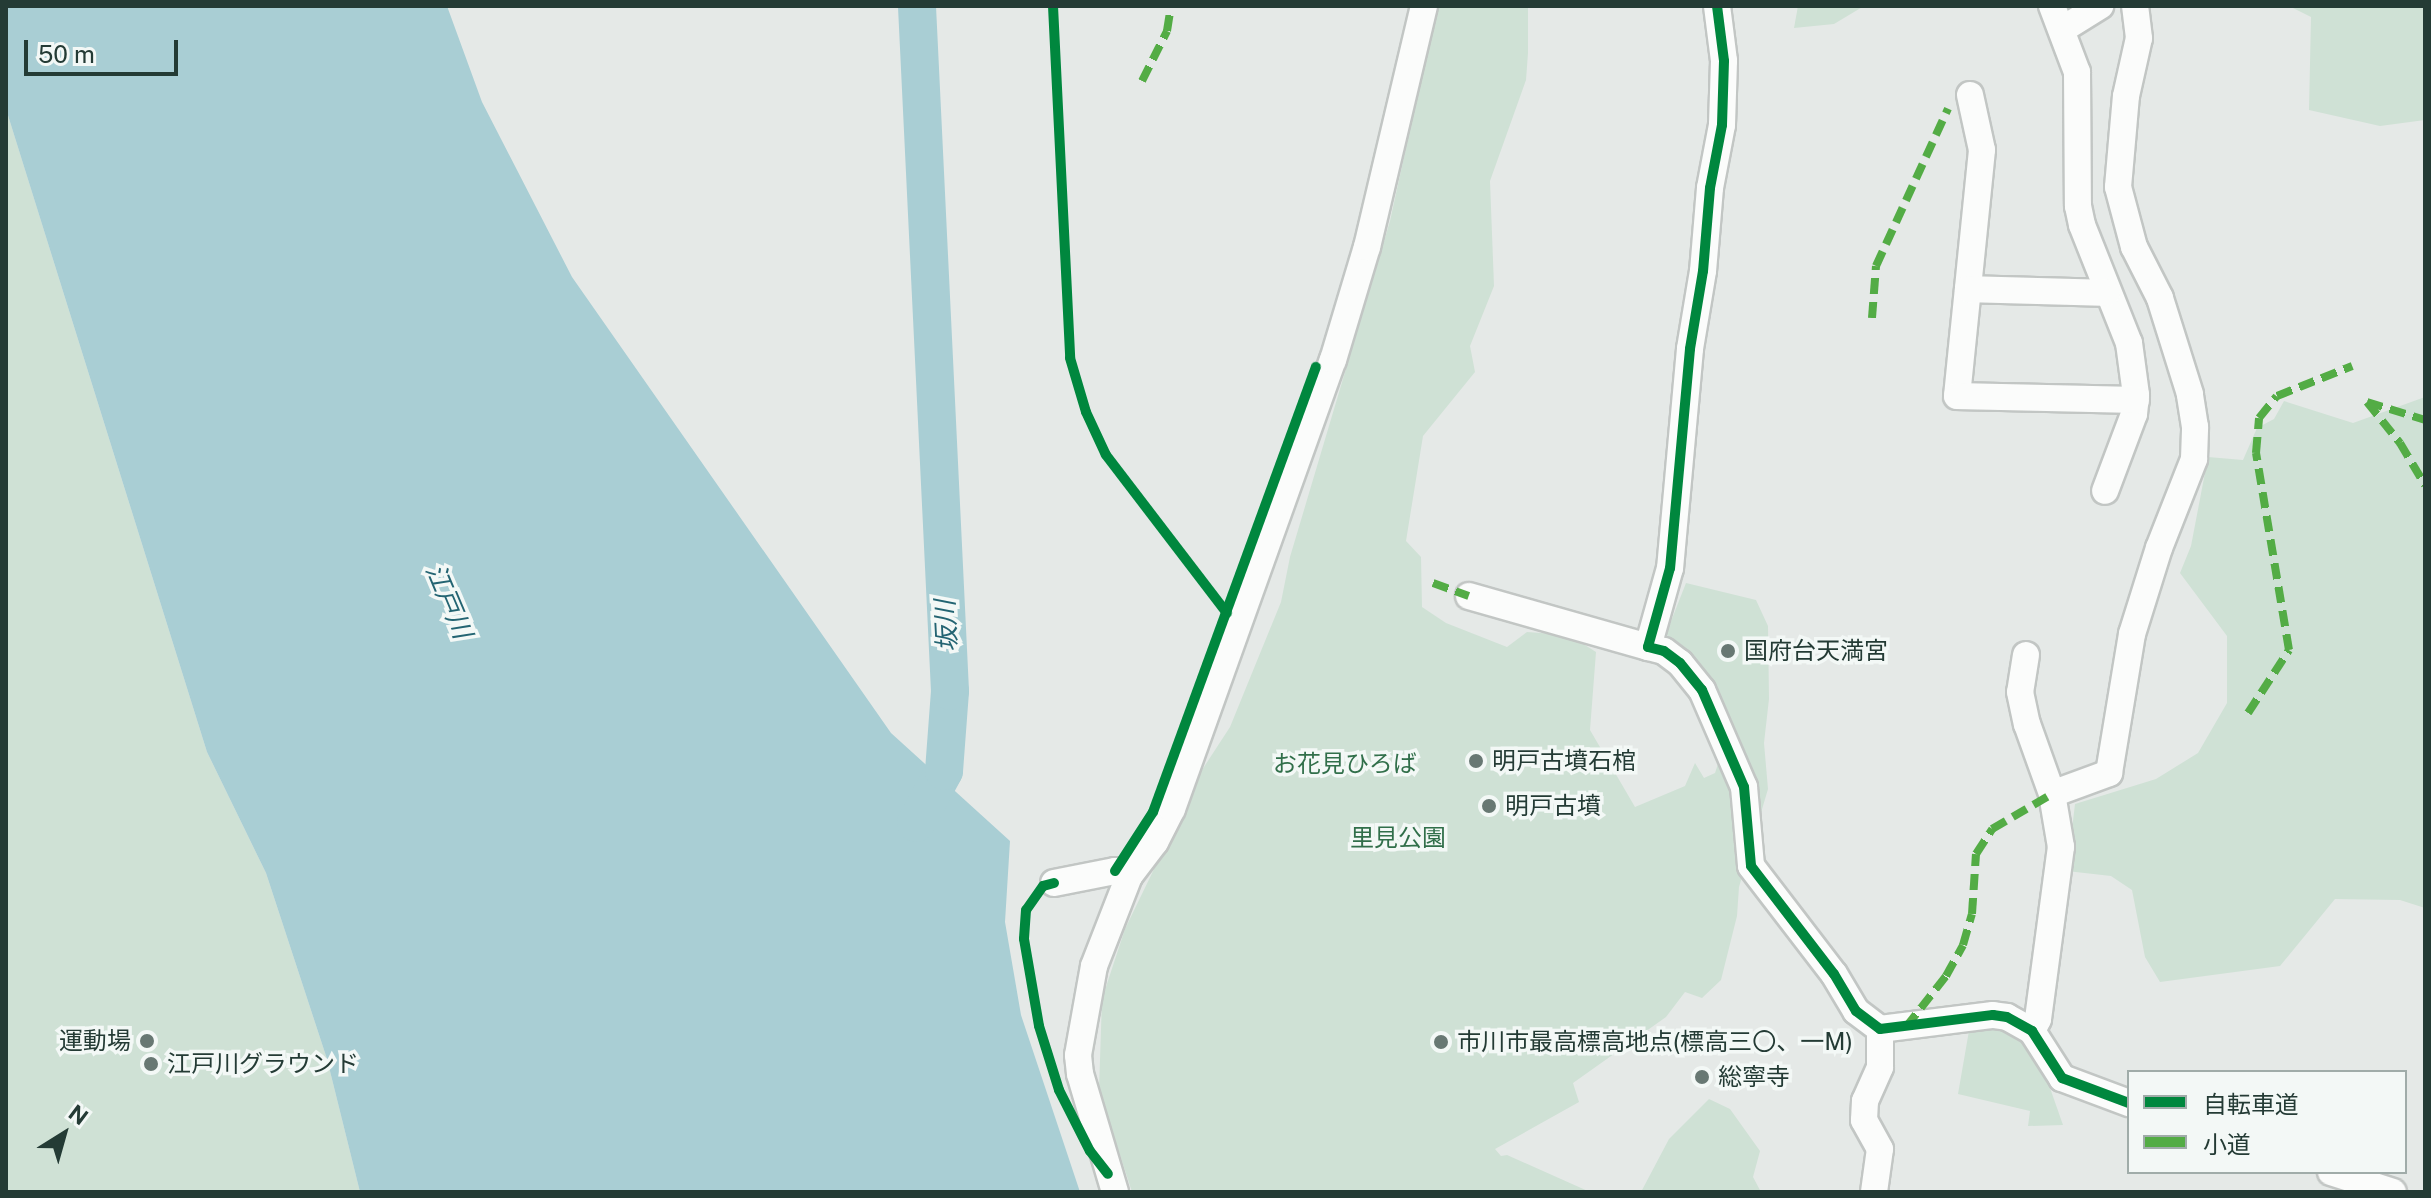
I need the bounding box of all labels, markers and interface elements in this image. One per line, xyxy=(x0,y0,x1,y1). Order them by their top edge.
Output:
scale bar xyxy=(28,24,182,74)
text: 50 m xyxy=(38,40,95,68)
water label: 江戸川 xyxy=(419,559,479,643)
water label: 坂川 xyxy=(929,599,963,653)
place label: 国府台天満宮 xyxy=(1744,637,1888,665)
marker: 国府台天満宮 xyxy=(1719,642,1737,660)
place label: 明戸古墳石棺 xyxy=(1492,747,1636,775)
park label: お花見ひろば xyxy=(1273,750,1417,778)
marker: 明戸古墳石棺 xyxy=(1467,752,1485,770)
place label: 明戸古墳 xyxy=(1505,792,1601,820)
marker: 明戸古墳 xyxy=(1480,797,1498,815)
park label: 里見公園 xyxy=(1350,824,1446,852)
place label: 運動場 xyxy=(59,1027,131,1055)
place label: 市川市最高標高地点(標高三〇、一M) xyxy=(1457,1028,1853,1056)
marker: 運動場 xyxy=(138,1032,156,1050)
marker: 市川市最高標高地点(標高三〇、一M) xyxy=(1432,1033,1450,1051)
place label: 江戸川グラウンド xyxy=(167,1050,359,1078)
marker: 江戸川グラウンド xyxy=(142,1055,160,1073)
place label: 総寧寺 xyxy=(1718,1063,1790,1091)
marker: 総寧寺 xyxy=(1693,1068,1711,1086)
legend xyxy=(2127,1070,2407,1174)
text: 自転車道 xyxy=(2203,1090,2299,1118)
north arrow xyxy=(24,1094,104,1174)
text: N xyxy=(64,1099,93,1130)
text: 小道 xyxy=(2203,1130,2251,1158)

